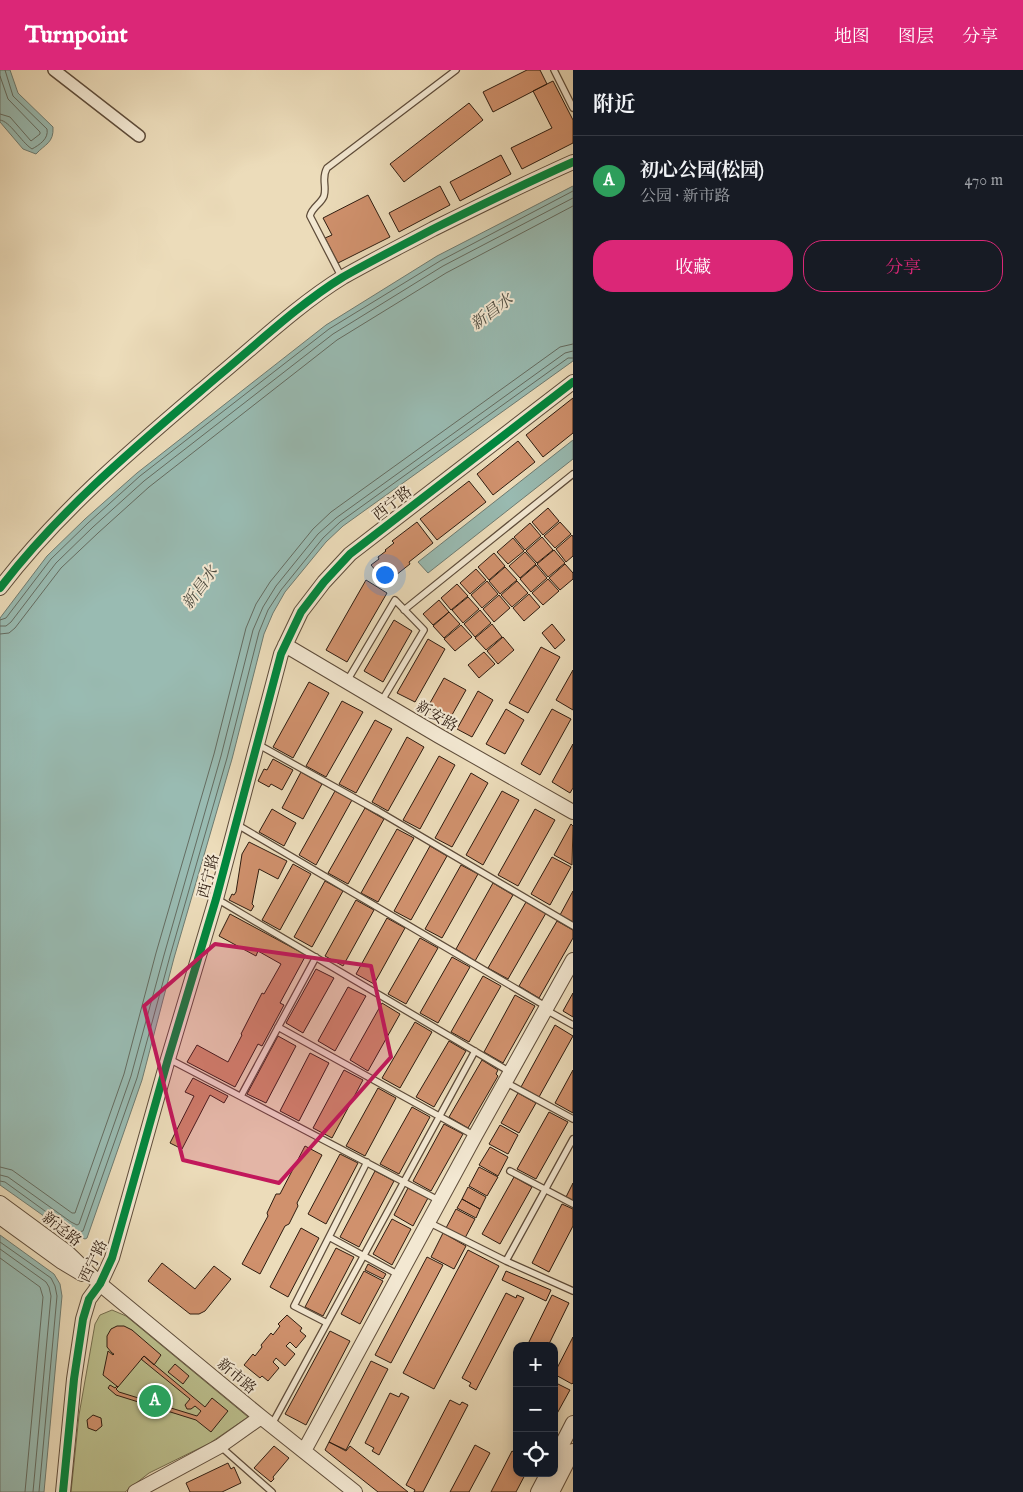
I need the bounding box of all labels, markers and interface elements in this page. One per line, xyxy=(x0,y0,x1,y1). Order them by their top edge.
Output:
text: Turnpoint xyxy=(25,20,128,51)
text: 地图 xyxy=(834,26,870,49)
text: 图层 xyxy=(898,26,934,49)
text: 分享 xyxy=(962,26,998,49)
text: 附近 xyxy=(593,92,635,119)
text: 初心公园(松园) xyxy=(640,159,764,183)
text: A xyxy=(604,171,614,191)
text: 470 m xyxy=(964,171,1003,191)
text: 公园 · 新市路 xyxy=(640,187,731,207)
button: 收藏 xyxy=(593,240,793,292)
button: 分享 xyxy=(803,240,1003,292)
water label: 新昌水 xyxy=(467,289,519,335)
street label: 西宁路 xyxy=(369,482,416,525)
water label: 新昌水 xyxy=(178,561,224,613)
your location xyxy=(372,562,398,588)
street label: 新安路 xyxy=(413,697,461,736)
street label: 西宁路 xyxy=(193,852,223,900)
street label: 新迳路 xyxy=(38,1208,85,1251)
street label: 西宁路 xyxy=(75,1237,112,1286)
map controls xyxy=(513,1342,558,1477)
button: + xyxy=(513,1342,558,1387)
street label: 新市路 xyxy=(213,1355,260,1398)
pin: A xyxy=(139,1382,171,1420)
button: − xyxy=(513,1387,558,1432)
button: locate xyxy=(513,1432,558,1477)

